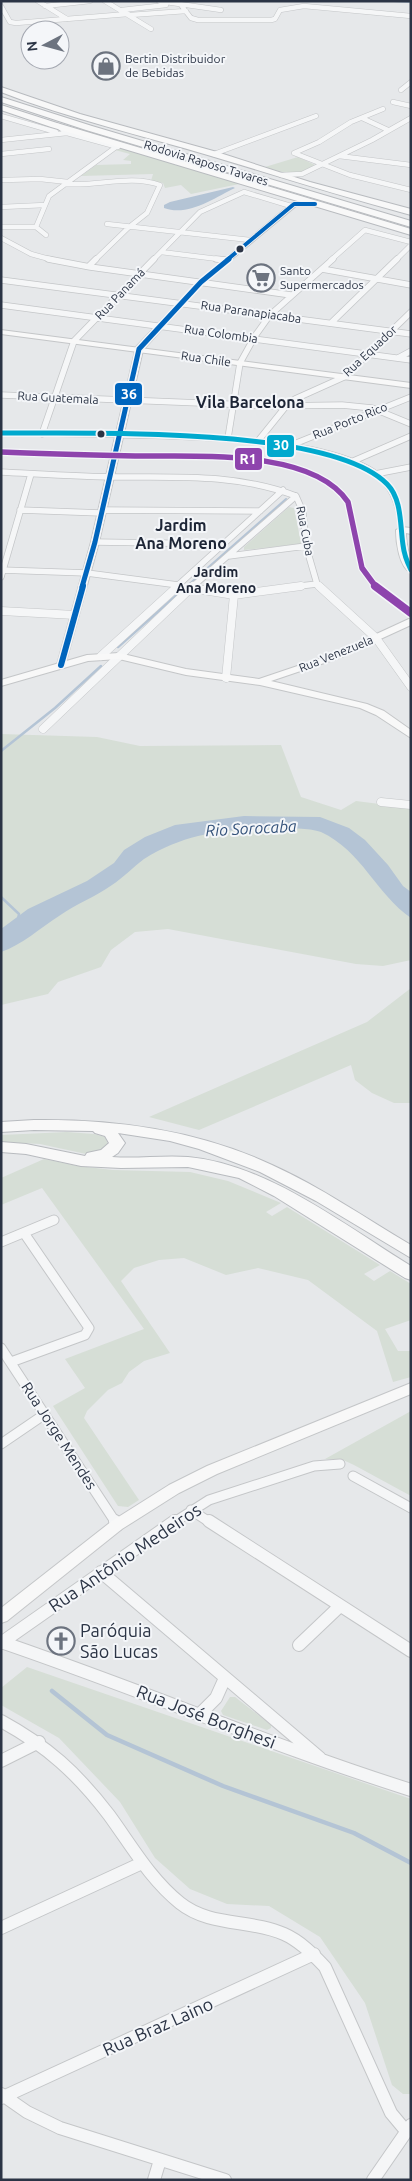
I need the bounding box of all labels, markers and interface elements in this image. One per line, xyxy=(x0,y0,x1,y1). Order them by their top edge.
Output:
north arrow xyxy=(20,20,70,70)
text: N xyxy=(24,40,41,52)
shop icon: Bertin Distribuidor de Bebidas xyxy=(91,51,121,81)
place label: Bertin Distribuidor de Bebidas xyxy=(125,52,226,79)
street label: Rodovia Raposo Tavares xyxy=(142,137,270,188)
unlabelled marker xyxy=(235,244,245,254)
supermarket icon: Santo Supermercados xyxy=(246,263,276,293)
place label: Santo Supermercados xyxy=(280,264,364,291)
street label: Rua Panamá xyxy=(92,265,147,322)
street label: Rua Paranapiacaba xyxy=(200,298,302,325)
street label: Rua Colombia xyxy=(183,322,259,345)
street label: Rua Equador xyxy=(340,322,400,379)
street label: Rua Chile xyxy=(180,349,232,368)
line badge: 36 xyxy=(114,382,143,406)
text: 36 xyxy=(121,386,137,402)
street label: Rua Guatemala xyxy=(17,389,99,406)
district label: Vila Barcelona xyxy=(196,393,304,411)
street label: Rua Porto Rico xyxy=(311,400,389,441)
unlabelled marker xyxy=(96,429,106,439)
line badge: 30 xyxy=(266,434,295,458)
text: 30 xyxy=(273,437,289,453)
line badge: R1 xyxy=(234,447,263,471)
text: R1 xyxy=(239,451,257,467)
street label: Rua Cuba xyxy=(294,505,317,557)
district label: Jardim Ana Moreno xyxy=(135,516,227,552)
district label: Jardim Ana Moreno xyxy=(176,564,256,596)
street label: Rua Venezuela xyxy=(297,633,375,674)
water label: Rio Sorocaba xyxy=(205,817,297,839)
street label: Rua Jorge Mendes xyxy=(18,1379,100,1493)
street label: Rua Antônio Medeiros xyxy=(45,1499,205,1616)
place label: Paróquia São Lucas xyxy=(80,1620,158,1661)
church icon: Paróquia São Lucas xyxy=(46,1626,76,1656)
street label: Rua José Borghesi xyxy=(134,1680,279,1752)
street label: Rua Braz Laino xyxy=(99,1993,216,2059)

